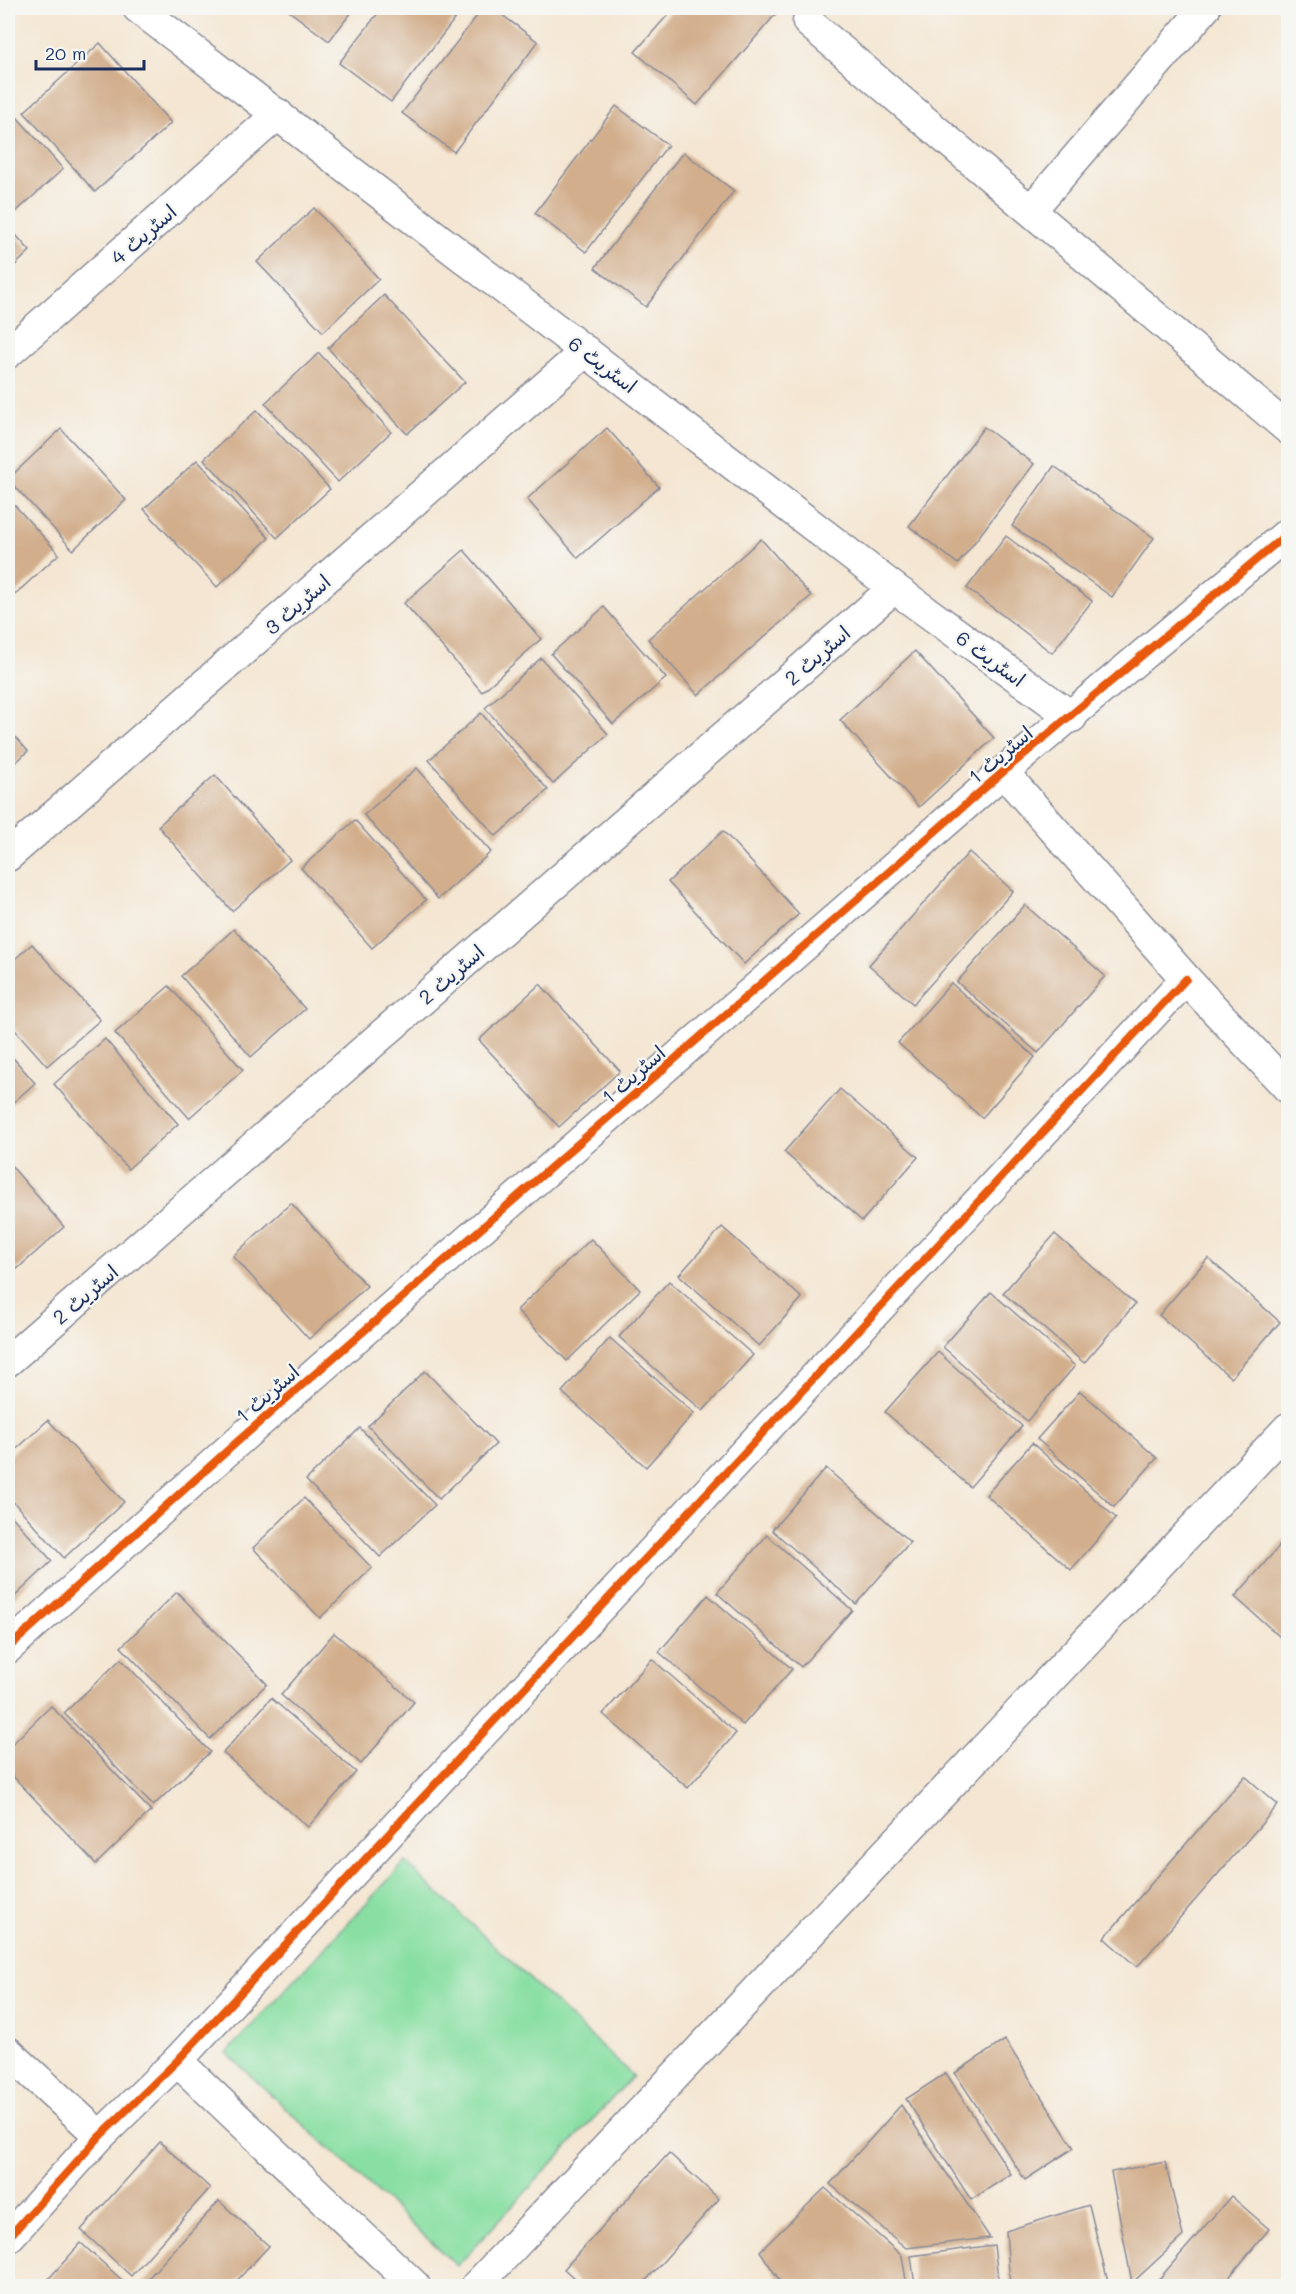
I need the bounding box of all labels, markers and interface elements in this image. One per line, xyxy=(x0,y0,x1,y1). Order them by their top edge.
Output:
scale bar xyxy=(36,33,144,71)
text: 20 m xyxy=(45,41,86,65)
street label: اسٹریٹ 4 xyxy=(105,198,181,270)
street label: اسٹریٹ 6 xyxy=(563,330,643,398)
street label: اسٹریٹ 3 xyxy=(259,568,335,640)
street label: اسٹریٹ 2 xyxy=(779,619,855,691)
street label: اسٹریٹ 6 xyxy=(951,624,1031,692)
street label: اسٹریٹ 1 xyxy=(962,719,1038,789)
street label: اسٹریٹ 2 xyxy=(413,938,489,1010)
street label: اسٹریٹ 1 xyxy=(596,1039,670,1109)
street label: اسٹریٹ 2 xyxy=(47,1258,123,1330)
street label: اسٹریٹ 1 xyxy=(230,1358,304,1428)

